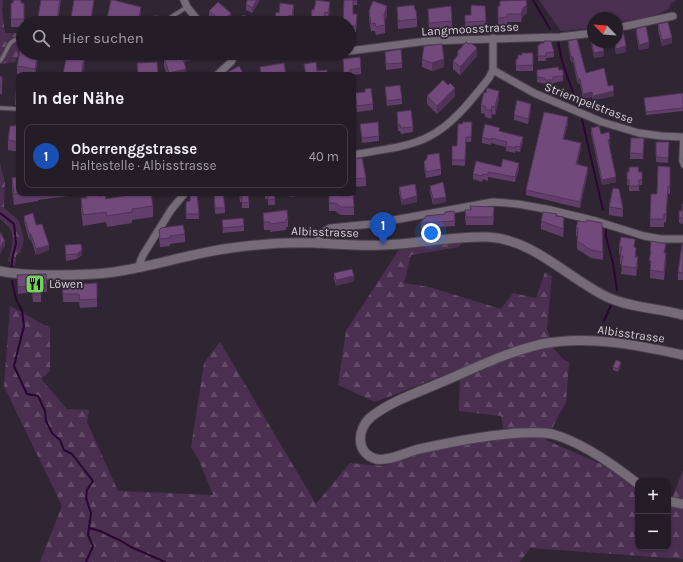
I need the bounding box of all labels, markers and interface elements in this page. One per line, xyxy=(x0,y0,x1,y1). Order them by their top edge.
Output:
north arrow xyxy=(587,12,623,48)
search box xyxy=(16,16,356,60)
street label: Langmoosstrasse xyxy=(421,19,519,39)
icon: search xyxy=(30,27,52,49)
text: Hier suchen xyxy=(62,29,144,47)
street label: Striempelstrasse xyxy=(543,80,635,126)
text: In der Nähe xyxy=(32,88,124,108)
text: Oberrenggstrasse xyxy=(71,140,197,158)
text: 1 xyxy=(44,149,48,164)
text: 40 m xyxy=(309,149,339,164)
text: Haltestelle · Albisstrasse xyxy=(71,158,216,173)
pin: 1 xyxy=(370,212,396,245)
your location xyxy=(421,223,441,243)
street label: Albisstrasse xyxy=(291,224,359,240)
restaurant icon: Löwen xyxy=(24,273,46,295)
place label: Löwen xyxy=(49,277,83,291)
street label: Albisstrasse xyxy=(596,322,666,346)
map controls xyxy=(635,478,671,550)
button: + xyxy=(635,478,671,514)
button: − xyxy=(635,514,671,550)

